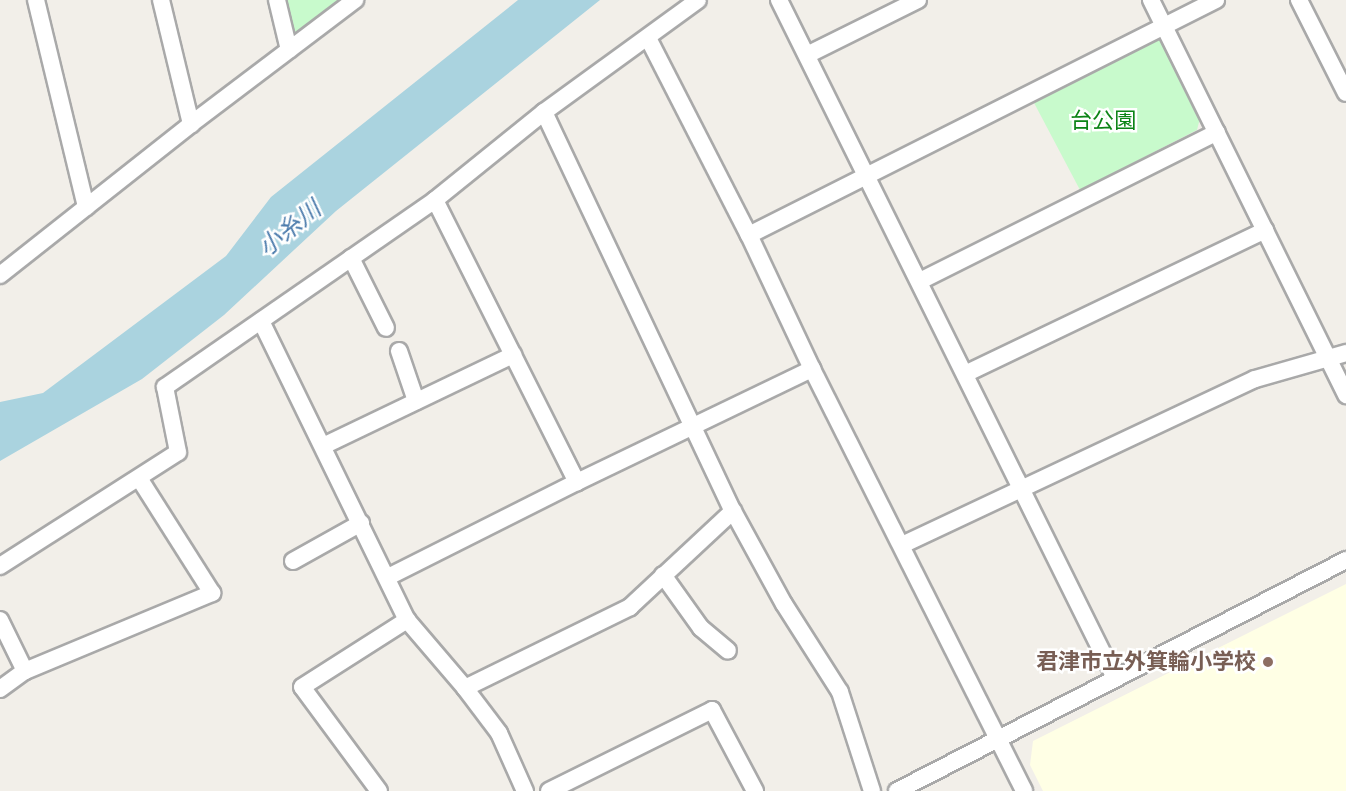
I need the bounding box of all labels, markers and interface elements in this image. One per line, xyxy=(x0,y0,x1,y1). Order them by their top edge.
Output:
park label: 台公園 xyxy=(1070,108,1136,134)
water label: 小糸川 xyxy=(253,195,327,263)
place label: 君津市立外箕輪小学校 xyxy=(1036,649,1256,675)
marker: 君津市立外箕輪小学校 xyxy=(1261,655,1275,669)

